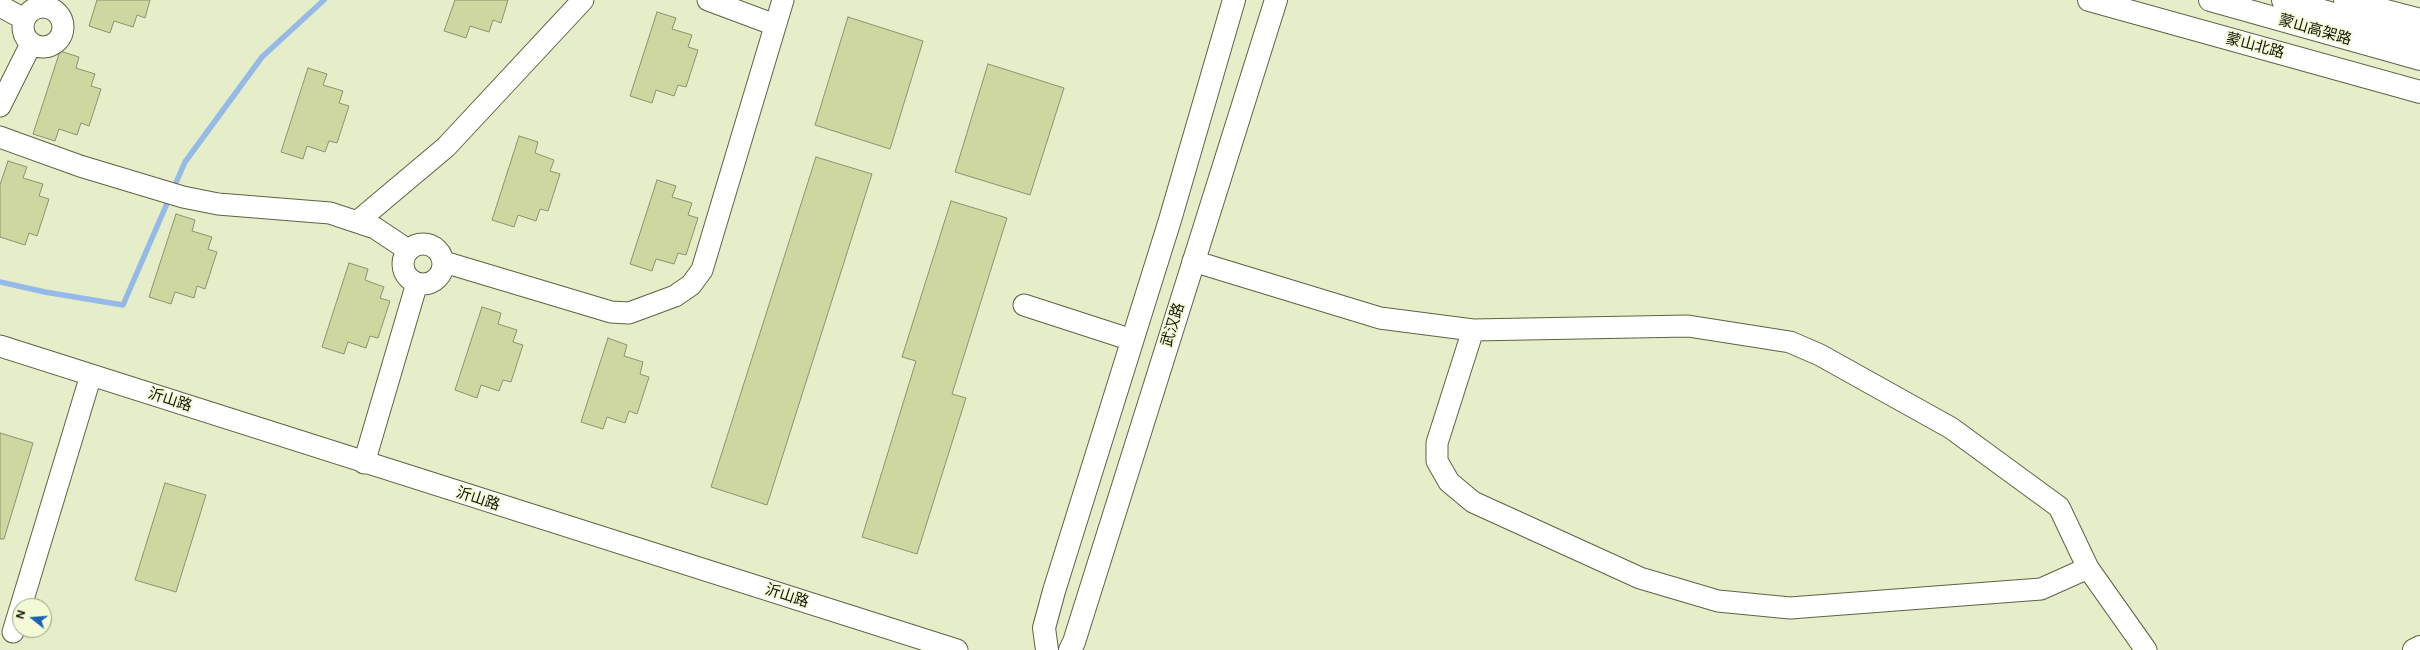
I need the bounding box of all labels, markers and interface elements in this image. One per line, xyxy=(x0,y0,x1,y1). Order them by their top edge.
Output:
street label: 蒙山高架路 xyxy=(2276,11,2354,49)
street label: 蒙山北路 xyxy=(2224,30,2286,62)
street label: 武汉路 xyxy=(1158,301,1188,349)
street label: 沂山路 xyxy=(146,384,194,416)
street label: 沂山路 xyxy=(454,483,502,515)
street label: 沂山路 xyxy=(763,580,811,612)
north arrow xyxy=(12,598,52,638)
text: N xyxy=(14,609,28,621)

